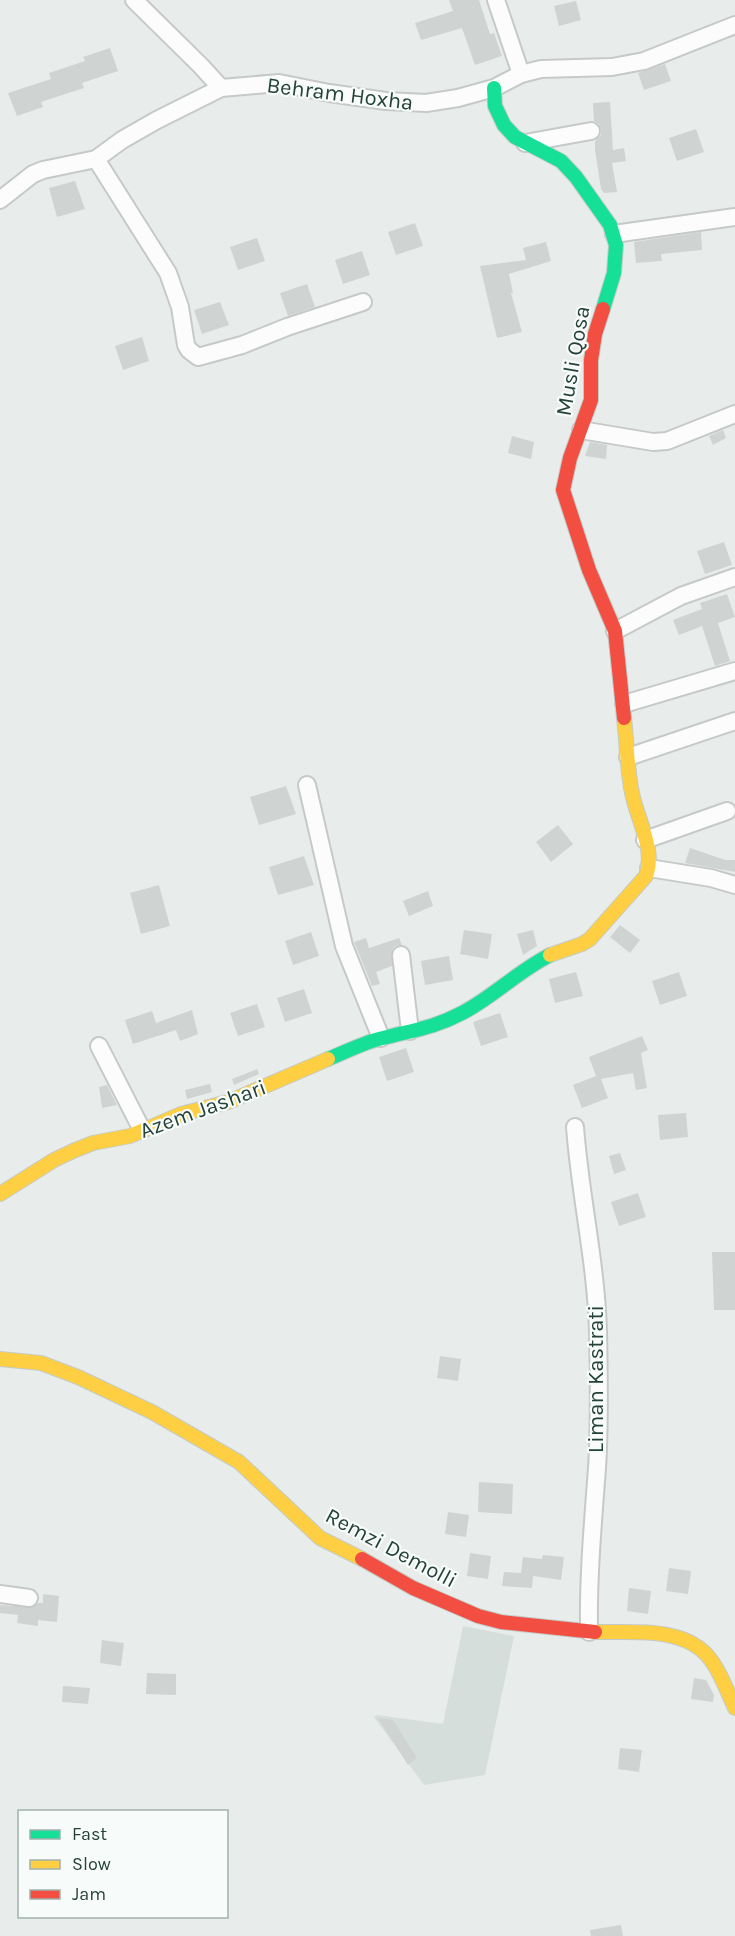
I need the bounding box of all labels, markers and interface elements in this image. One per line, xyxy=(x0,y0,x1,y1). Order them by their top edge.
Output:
street label: Behram Hoxha xyxy=(265,72,415,116)
street label: Musli Qosa xyxy=(551,304,595,418)
street label: Azem Jashari xyxy=(136,1074,270,1144)
street label: Liman Kastrati xyxy=(583,1305,609,1453)
street label: Remzi Demolli xyxy=(321,1503,461,1593)
legend xyxy=(18,1810,228,1918)
text: Fast xyxy=(72,1823,107,1845)
text: Slow xyxy=(72,1853,111,1875)
text: Jam xyxy=(72,1883,106,1905)

